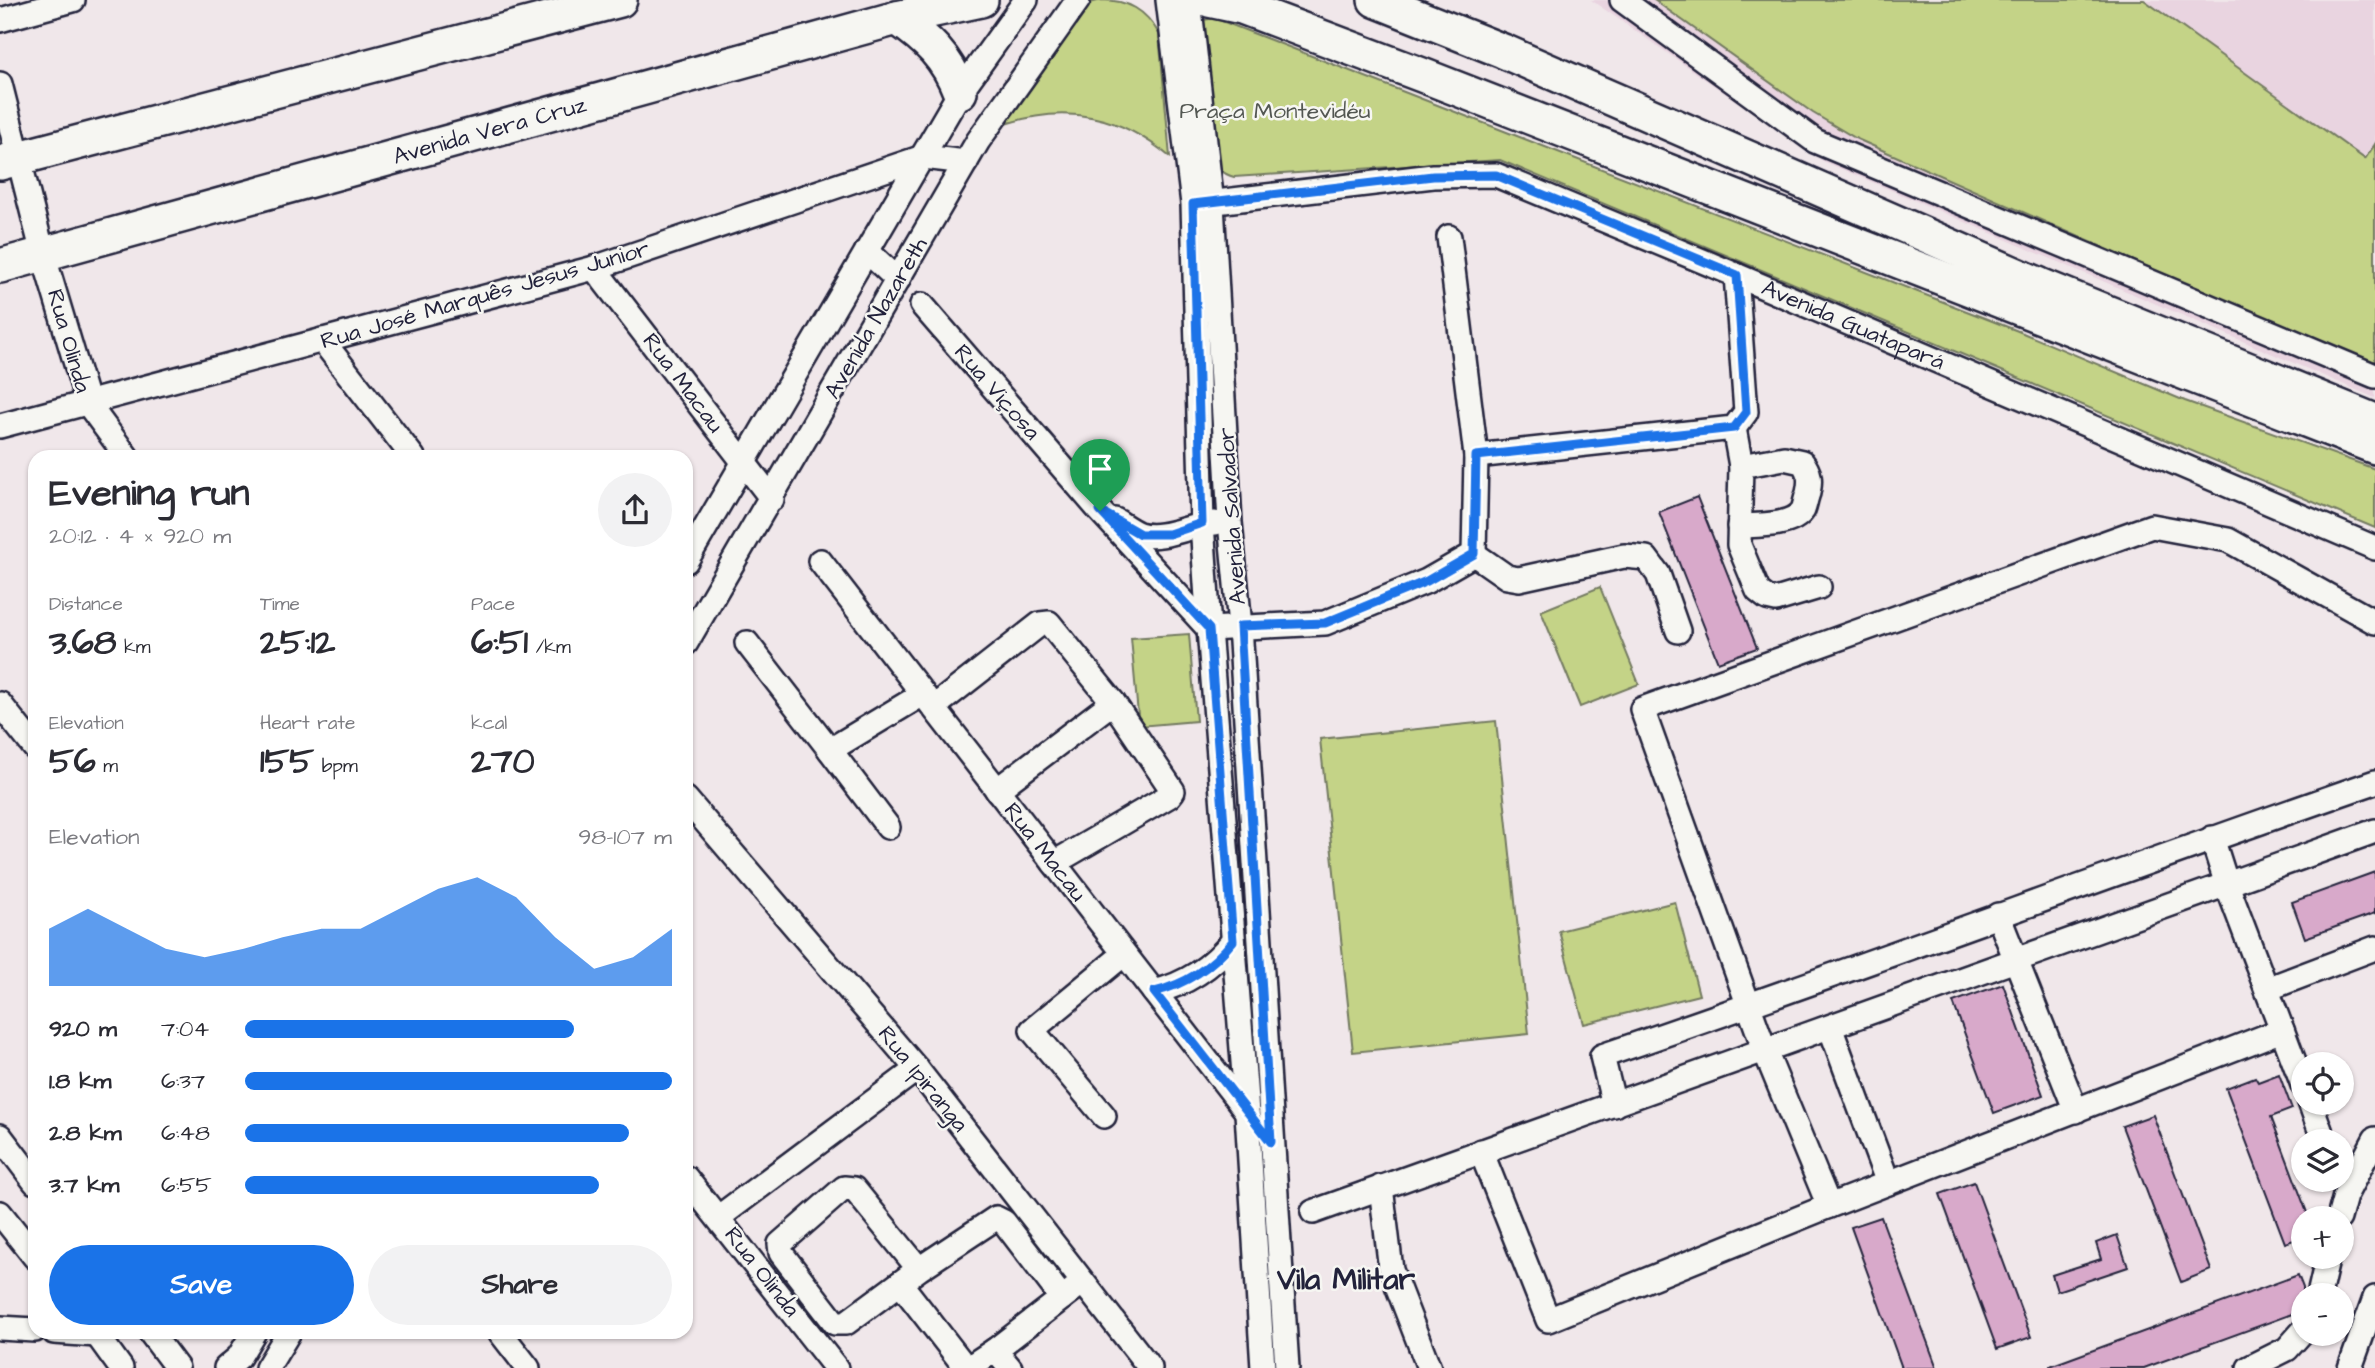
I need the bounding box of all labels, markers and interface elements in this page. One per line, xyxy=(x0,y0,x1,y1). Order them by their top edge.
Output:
street label: Avenida Vera Cruz xyxy=(389,88,591,173)
park label: Praça Montevidéu xyxy=(1179,95,1371,127)
street label: Avenida Nazareth xyxy=(817,231,936,405)
street label: Rua José Marquês Jesus Junior xyxy=(317,233,653,357)
street label: Avenida Guatapará xyxy=(1757,272,1950,378)
street label: Rua Olinda xyxy=(39,285,99,397)
street label: Rua Macau xyxy=(635,326,731,440)
street label: Rua Viçosa xyxy=(946,337,1048,447)
street label: Avenida Salvador xyxy=(1210,426,1254,606)
pin xyxy=(1070,439,1130,511)
icon: arrive xyxy=(1081,450,1119,488)
text: Evening run xyxy=(49,468,250,520)
button: share xyxy=(598,473,672,547)
text: 20:12 · 4 × 920 m xyxy=(49,520,231,552)
text: Distance xyxy=(49,591,123,618)
text: Time xyxy=(260,591,300,618)
text: Pace xyxy=(471,591,515,618)
text: 3.68 xyxy=(49,618,116,667)
text: 25:12 xyxy=(260,618,335,667)
text: 6:51 xyxy=(471,618,528,667)
text: km xyxy=(116,634,150,661)
text: /km xyxy=(528,634,571,661)
text: Elevation xyxy=(49,710,124,737)
text: Heart rate xyxy=(260,710,355,737)
text: kcal xyxy=(471,710,507,737)
text: 56 xyxy=(49,737,96,786)
text: 155 xyxy=(260,737,314,786)
text: 270 xyxy=(471,737,535,786)
text: m xyxy=(96,753,118,780)
text: bpm xyxy=(314,753,358,780)
street label: Rua Macau xyxy=(996,796,1094,908)
text: Elevation xyxy=(49,821,140,853)
text: 98–107 m xyxy=(578,821,672,853)
text: 920 m xyxy=(49,1013,117,1045)
text: 7:04 xyxy=(161,1013,209,1045)
street label: Rua Ipiranga xyxy=(869,1019,976,1140)
map controls xyxy=(2291,1052,2354,1346)
button: locate xyxy=(2291,1052,2354,1115)
text: 1.8 km xyxy=(49,1065,111,1097)
text: 6:37 xyxy=(161,1065,205,1097)
text: 2.8 km xyxy=(49,1117,122,1149)
text: 6:48 xyxy=(161,1117,210,1149)
button: layers xyxy=(2291,1129,2354,1192)
text: 3.7 km xyxy=(49,1169,119,1201)
text: 6:55 xyxy=(161,1169,212,1201)
button: + xyxy=(2291,1206,2354,1269)
street label: Rua Olinda xyxy=(717,1220,808,1324)
button: Save xyxy=(49,1245,354,1325)
button: Share xyxy=(368,1245,672,1325)
district label: Vila Militar xyxy=(1276,1259,1415,1301)
button: − xyxy=(2291,1283,2354,1346)

